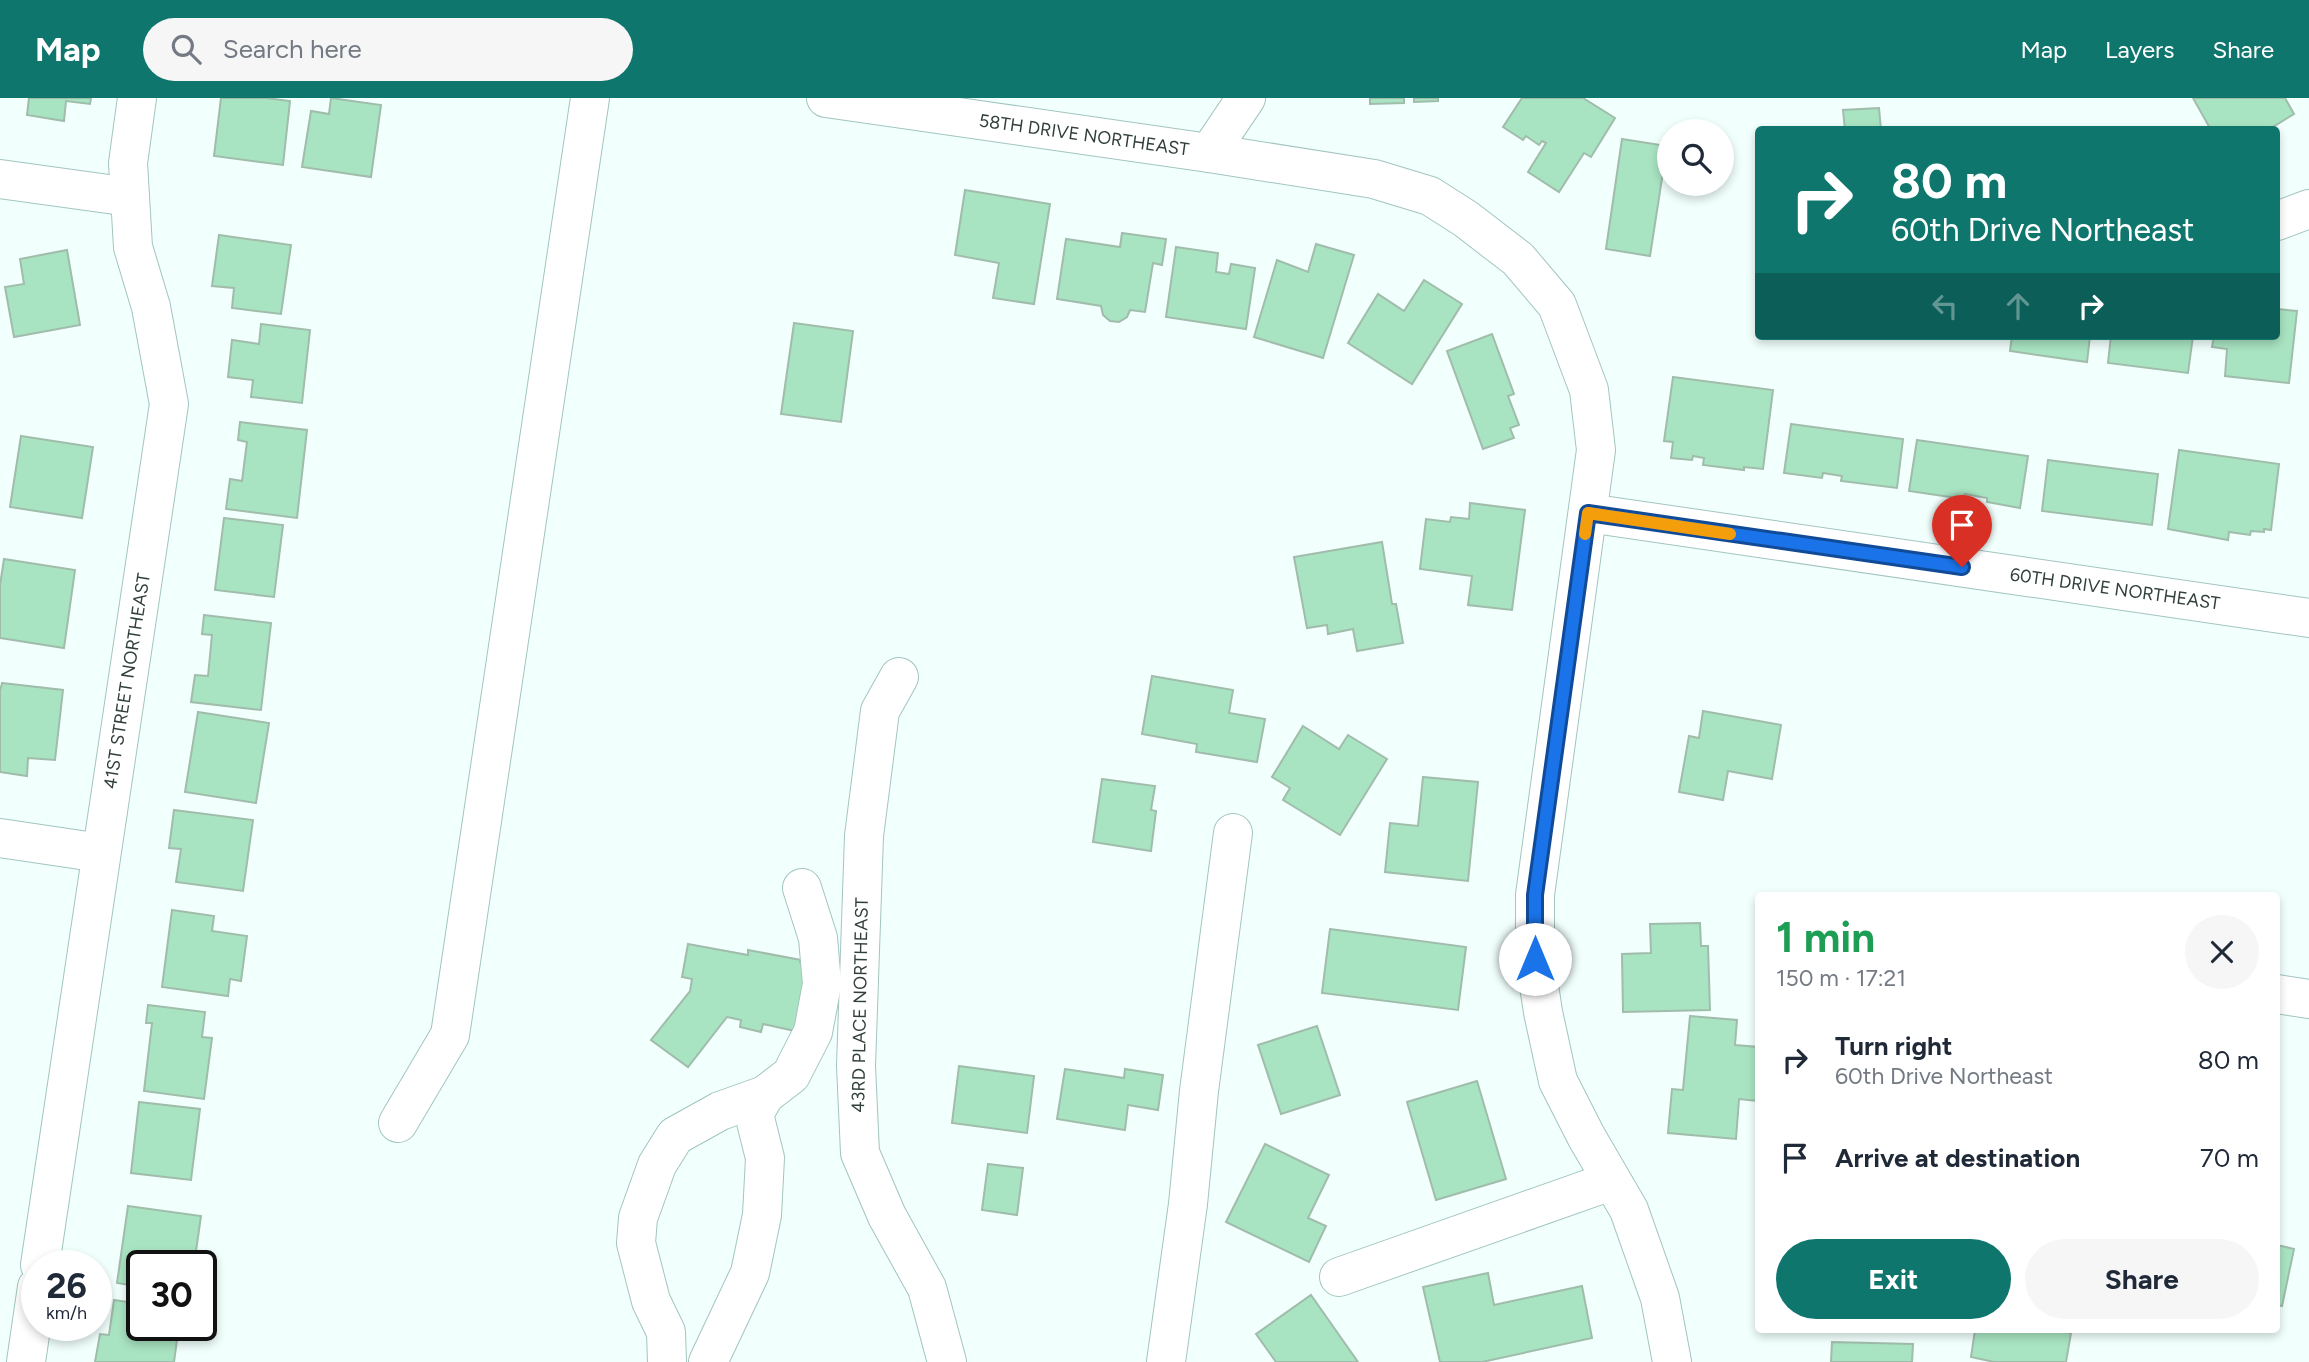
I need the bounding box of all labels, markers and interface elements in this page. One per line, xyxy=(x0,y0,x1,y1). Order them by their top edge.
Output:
search box xyxy=(143,18,633,81)
text: Map xyxy=(35,30,101,69)
icon: search xyxy=(167,30,205,68)
text: Search here xyxy=(223,33,362,65)
text: Map xyxy=(2020,35,2067,64)
text: Layers xyxy=(2105,35,2174,64)
text: Share xyxy=(2212,35,2274,64)
street label: 58TH DRIVE NORTHEAST xyxy=(978,109,1190,161)
map controls xyxy=(1657,119,1734,196)
button: search xyxy=(1657,119,1734,196)
text: 80 m xyxy=(1891,151,2007,210)
icon: right xyxy=(1776,154,1867,245)
text: 60th Drive Northeast xyxy=(1891,211,2194,249)
icon: left xyxy=(1926,287,1964,325)
icon: ahead xyxy=(1999,287,2037,325)
icon: right xyxy=(2072,287,2110,325)
pin xyxy=(1932,495,1992,567)
icon: arrive xyxy=(1943,506,1981,544)
street label: 60TH DRIVE NORTHEAST xyxy=(2008,563,2222,615)
street label: 41ST STREET NORTHEAST xyxy=(99,571,155,791)
street label: 43RD PLACE NORTHEAST xyxy=(847,897,873,1113)
text: 1 min xyxy=(1776,912,1875,963)
button: close xyxy=(2185,915,2259,989)
position arrow xyxy=(1498,922,1572,996)
text: 150 m · 17:21 xyxy=(1776,964,1906,992)
text: Turn right xyxy=(1835,1030,1952,1062)
icon: right xyxy=(1776,1041,1814,1079)
text: 80 m xyxy=(2198,1044,2259,1076)
text: 60th Drive Northeast xyxy=(1835,1062,2053,1090)
icon: arrive xyxy=(1776,1139,1814,1177)
text: Arrive at destination xyxy=(1835,1142,2080,1174)
text: 70 m xyxy=(2200,1142,2259,1174)
button: Exit xyxy=(1776,1239,2011,1319)
button: Share xyxy=(2025,1239,2259,1319)
speed limit sign: 30 xyxy=(126,1250,217,1341)
text: 26 xyxy=(46,1265,87,1307)
text: km/h xyxy=(46,1302,87,1324)

